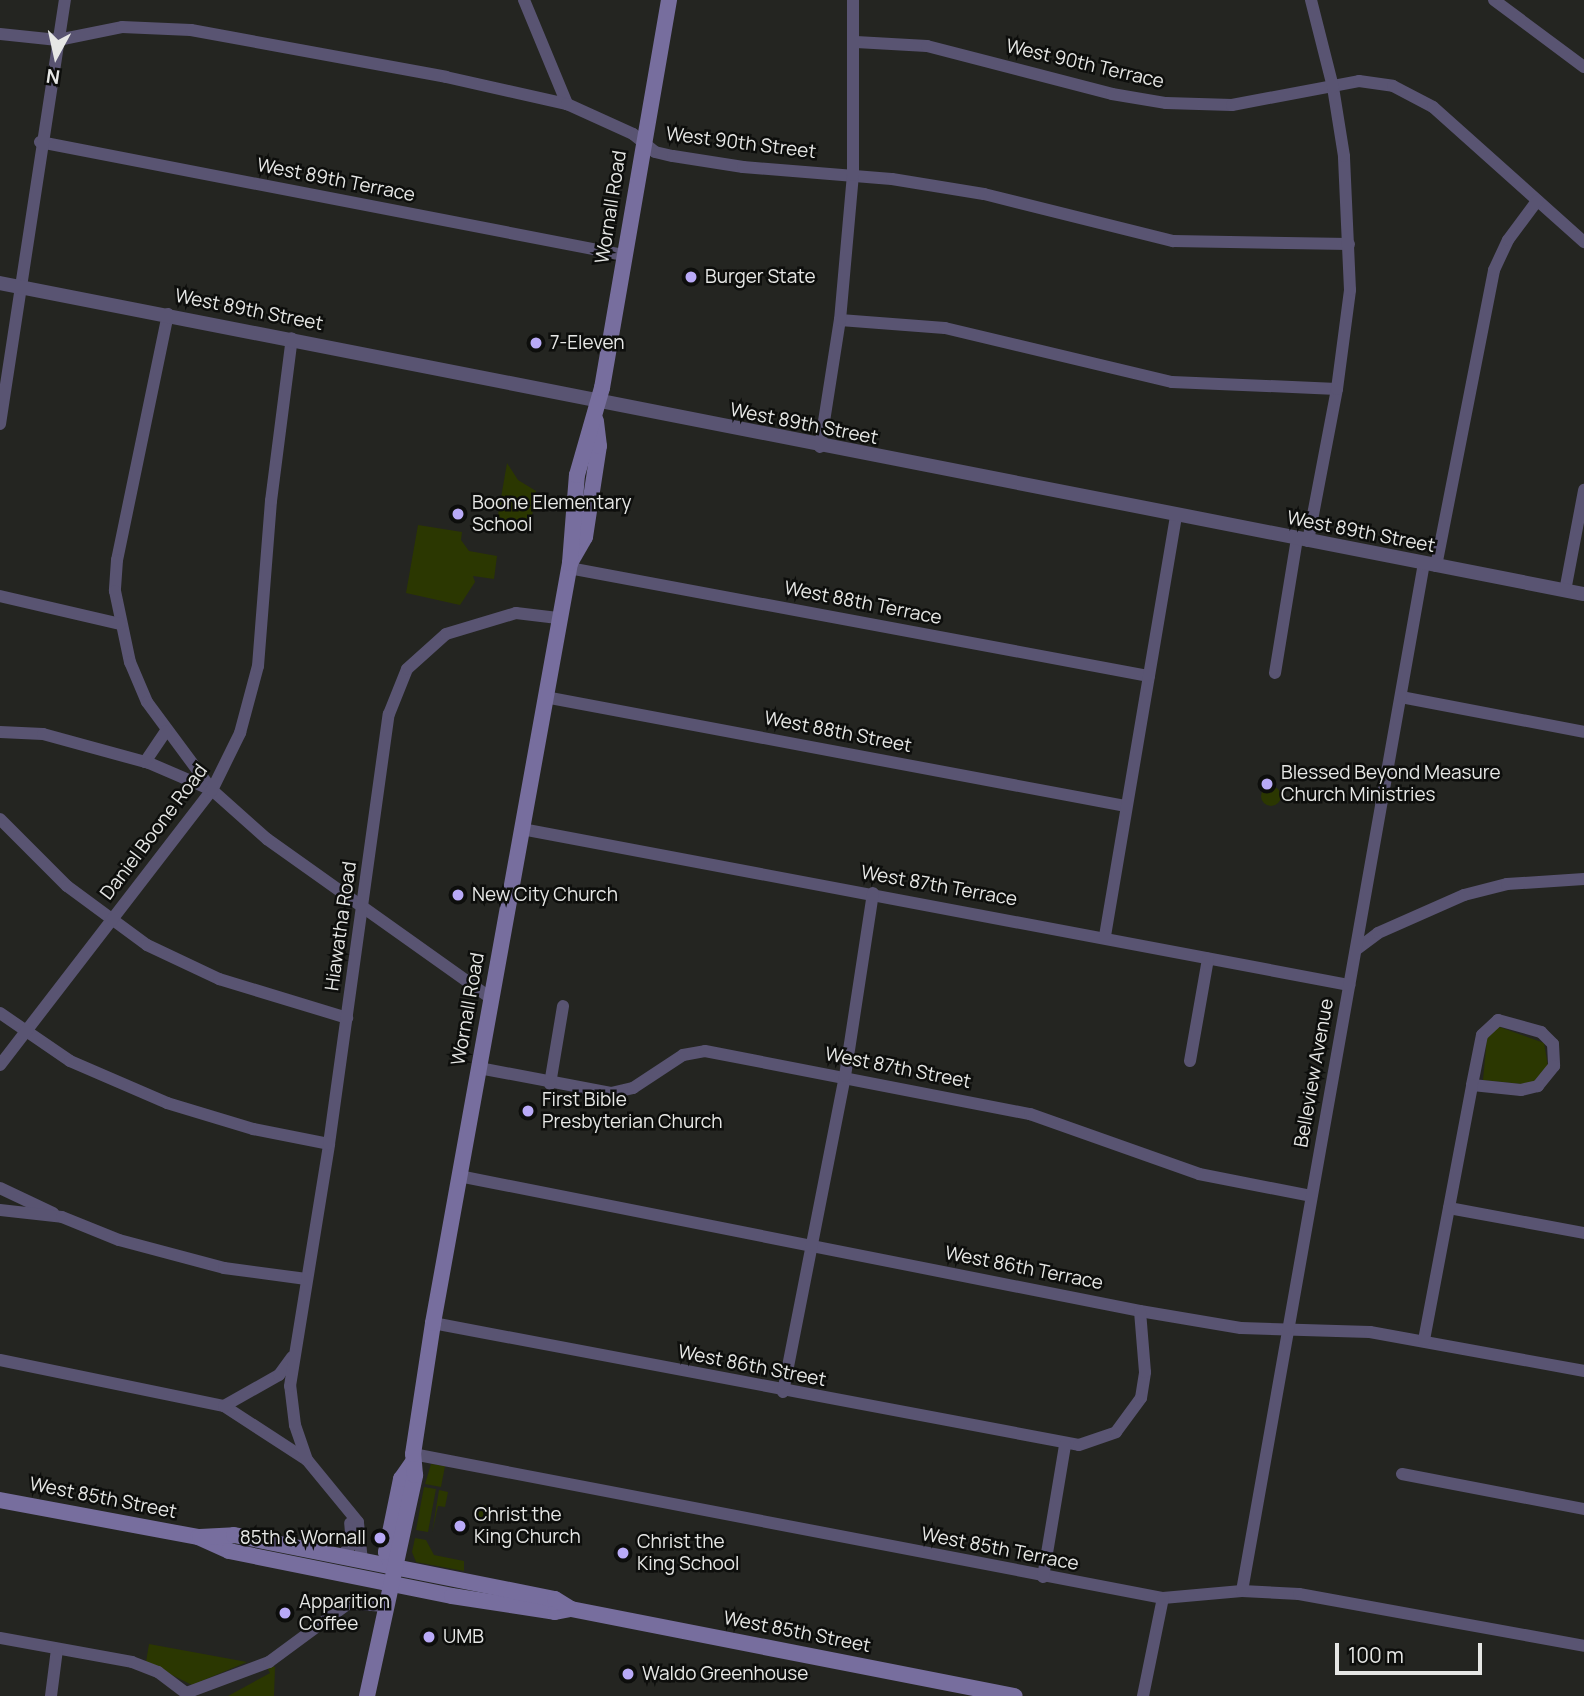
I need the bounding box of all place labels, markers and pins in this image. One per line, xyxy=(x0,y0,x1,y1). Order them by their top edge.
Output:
place label: Burger State xyxy=(705,266,816,288)
marker: Burger State xyxy=(683,269,699,285)
place label: 7-Eleven xyxy=(550,332,625,354)
marker: 7-Eleven xyxy=(528,335,544,351)
place label: Boone Elementary School xyxy=(472,492,631,536)
marker: Boone Elementary School xyxy=(450,506,466,522)
place label: Blessed Beyond Measure Church Ministries xyxy=(1281,762,1500,806)
marker: Blessed Beyond Measure Church Ministries xyxy=(1259,776,1275,792)
place label: New City Church xyxy=(472,884,618,906)
marker: New City Church xyxy=(450,887,466,903)
place label: First Bible Presbyterian Church xyxy=(542,1089,723,1133)
marker: First Bible Presbyterian Church xyxy=(520,1103,536,1119)
place label: Christ the King Church xyxy=(474,1504,581,1548)
marker: Christ the King Church xyxy=(452,1518,468,1534)
place label: 85th & Wornall xyxy=(240,1527,366,1549)
marker: 85th & Wornall xyxy=(372,1530,388,1546)
place label: Christ the King School xyxy=(637,1531,739,1575)
marker: Christ the King School xyxy=(615,1545,631,1561)
place label: Apparition Coffee xyxy=(299,1591,390,1635)
marker: Apparition Coffee xyxy=(277,1605,293,1621)
place label: UMB xyxy=(443,1626,484,1648)
marker: UMB xyxy=(421,1629,437,1645)
place label: Waldo Greenhouse xyxy=(642,1663,808,1685)
marker: Waldo Greenhouse xyxy=(620,1666,636,1682)

